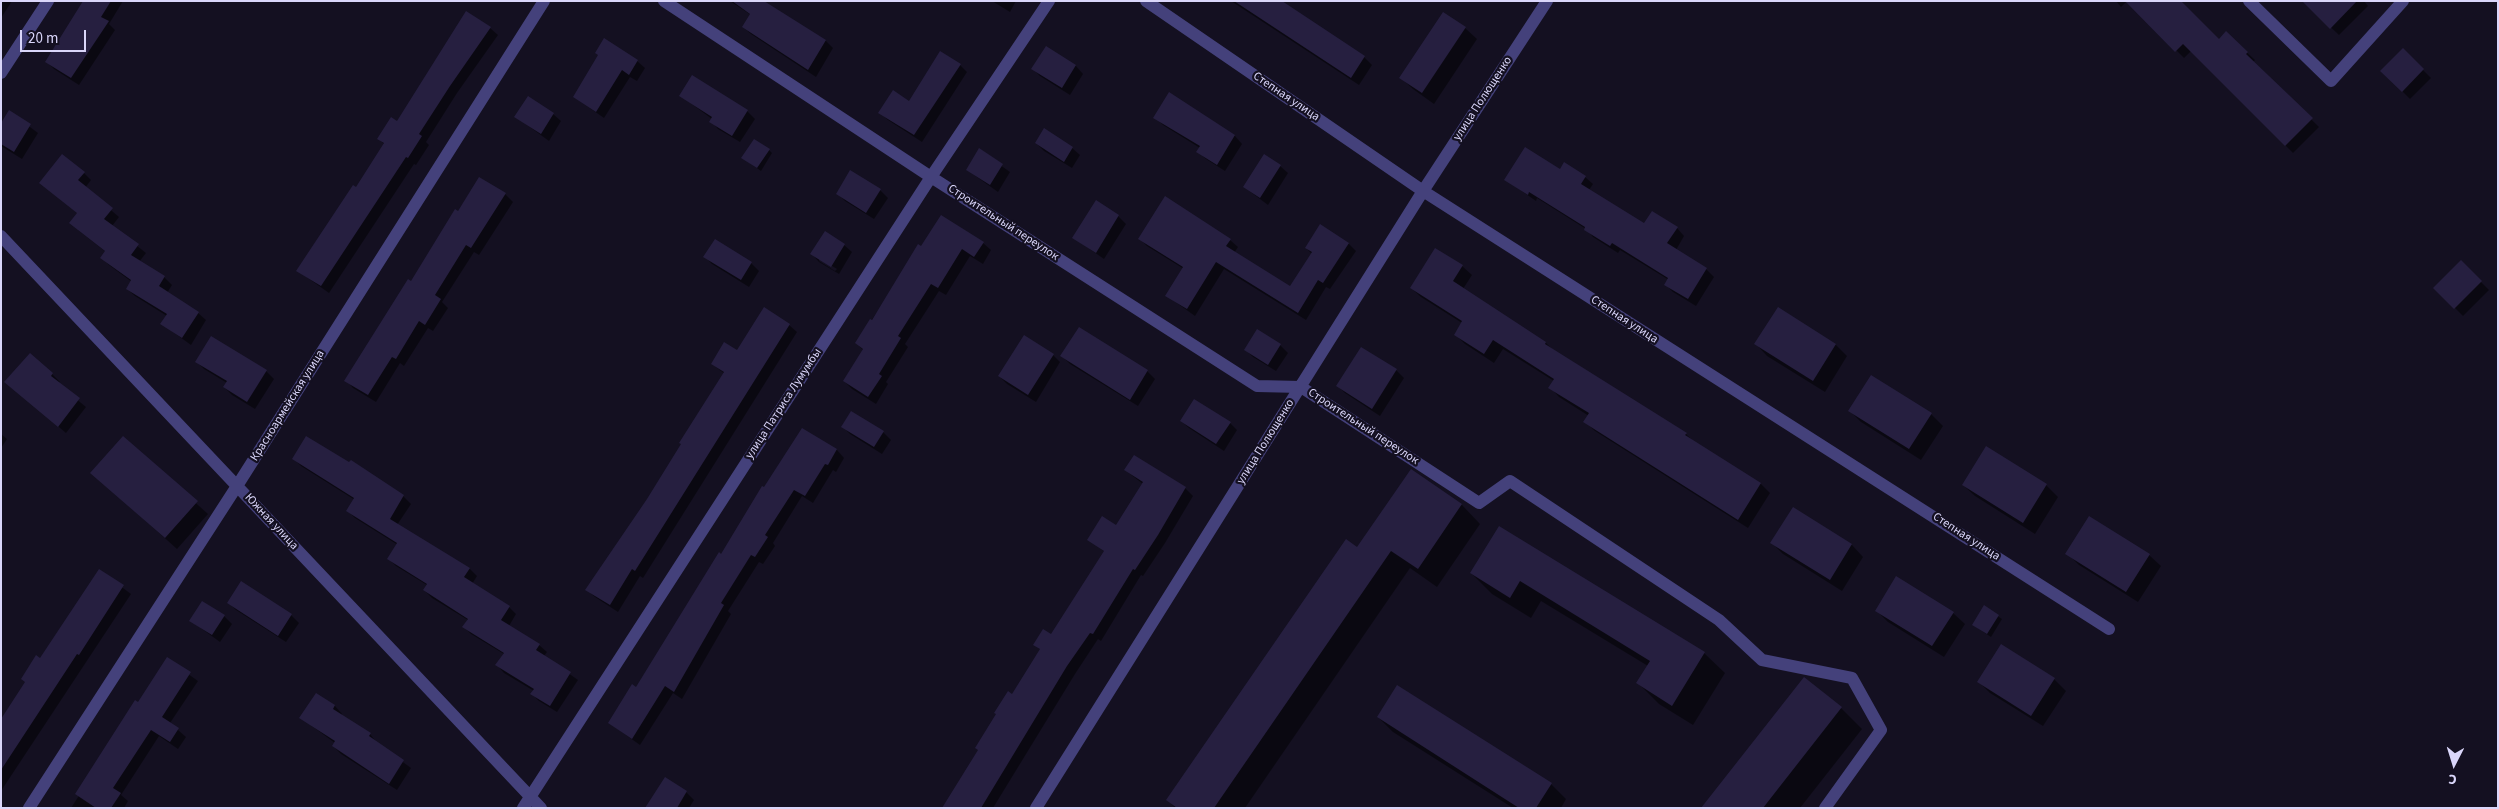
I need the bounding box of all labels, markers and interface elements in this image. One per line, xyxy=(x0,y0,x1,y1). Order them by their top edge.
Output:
scale bar xyxy=(22,20,89,52)
text: 20 m xyxy=(28,28,58,49)
street label: улица Полющенко xyxy=(1450,54,1516,144)
street label: Степная улица xyxy=(1250,69,1322,125)
street label: Строительный переулок xyxy=(945,182,1061,264)
street label: Степная улица xyxy=(1588,293,1660,347)
street label: улица Патриса Лумумбы xyxy=(743,346,825,462)
street label: Красноармейская улица xyxy=(248,348,328,464)
street label: Строительный переулок xyxy=(1305,386,1421,468)
street label: улица Полющенко xyxy=(1234,397,1298,487)
street label: Южная улица xyxy=(241,491,301,553)
street label: Степная улица xyxy=(1930,510,2002,564)
north arrow xyxy=(2429,739,2479,789)
text: С xyxy=(2448,769,2458,789)

